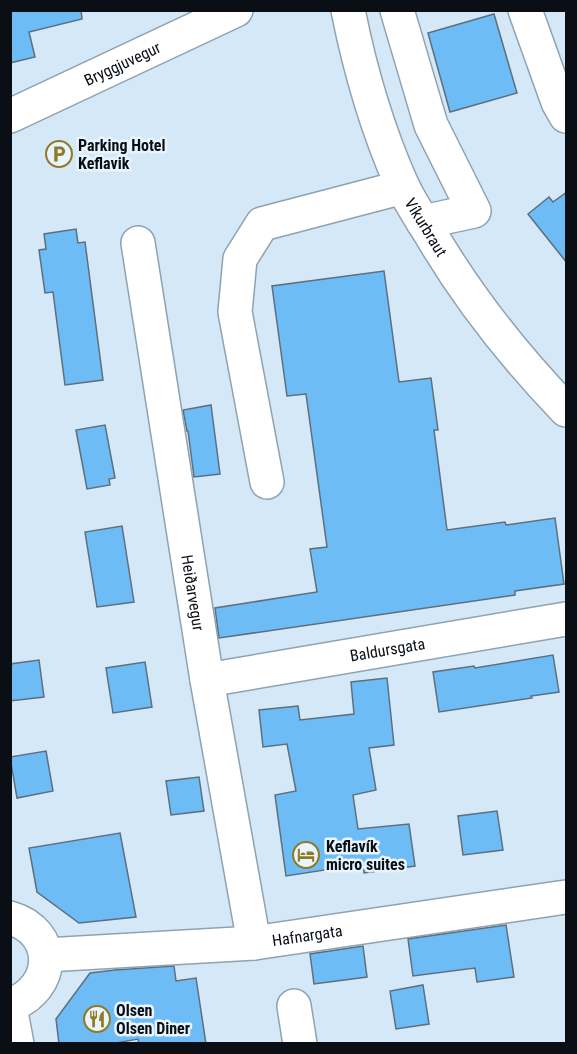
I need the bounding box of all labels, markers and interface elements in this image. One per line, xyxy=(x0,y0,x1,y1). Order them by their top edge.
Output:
street label: Bryggjuvegur xyxy=(81,38,164,90)
place label: Parking Hotel Keflavik xyxy=(78,136,166,173)
parking icon: Parking Hotel Keflavik xyxy=(44,139,74,169)
street label: Víkurbraut xyxy=(401,195,451,260)
street label: Heiðarvegur xyxy=(177,553,208,632)
street label: Baldursgata xyxy=(348,634,426,666)
place label: Keflavík micro suites xyxy=(326,837,405,874)
hotel icon: Keflavík micro suites xyxy=(291,840,321,870)
street label: Hafnargata xyxy=(271,921,344,950)
place label: Olsen Olsen Diner xyxy=(116,1001,190,1038)
restaurant icon: Olsen Olsen Diner xyxy=(82,1004,112,1034)

